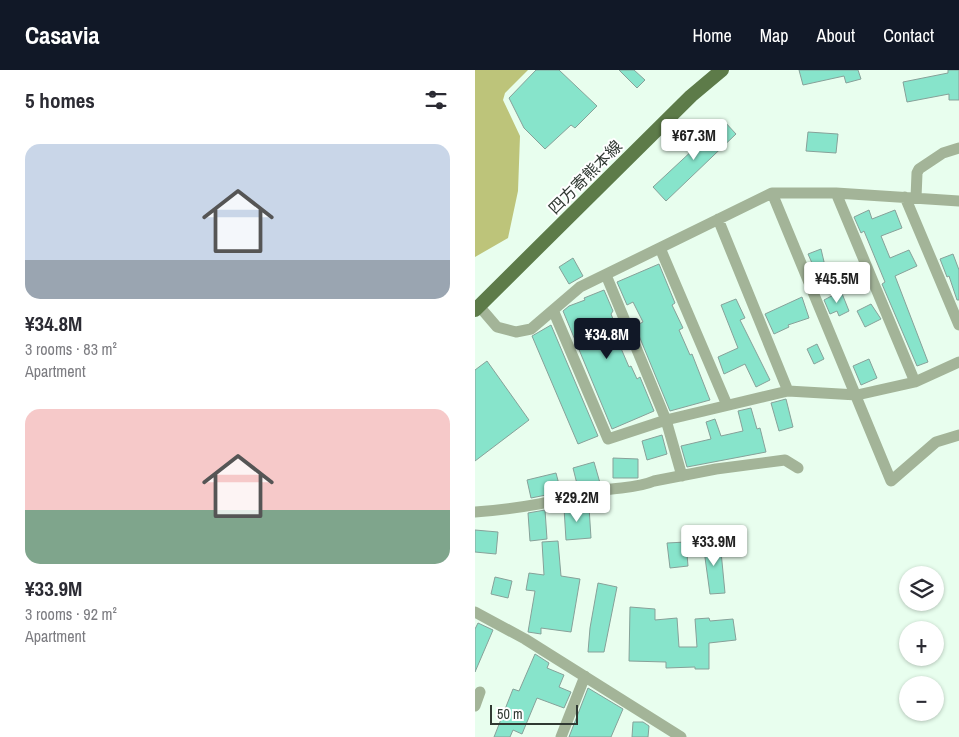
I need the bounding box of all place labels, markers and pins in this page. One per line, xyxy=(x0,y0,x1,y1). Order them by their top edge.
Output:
pin: ¥67.3M xyxy=(653,118,735,161)
pin: ¥45.5M xyxy=(796,262,878,304)
pin: ¥34.8M xyxy=(566,318,648,360)
pin: ¥29.2M xyxy=(536,480,618,523)
pin: ¥33.9M xyxy=(673,524,755,567)

